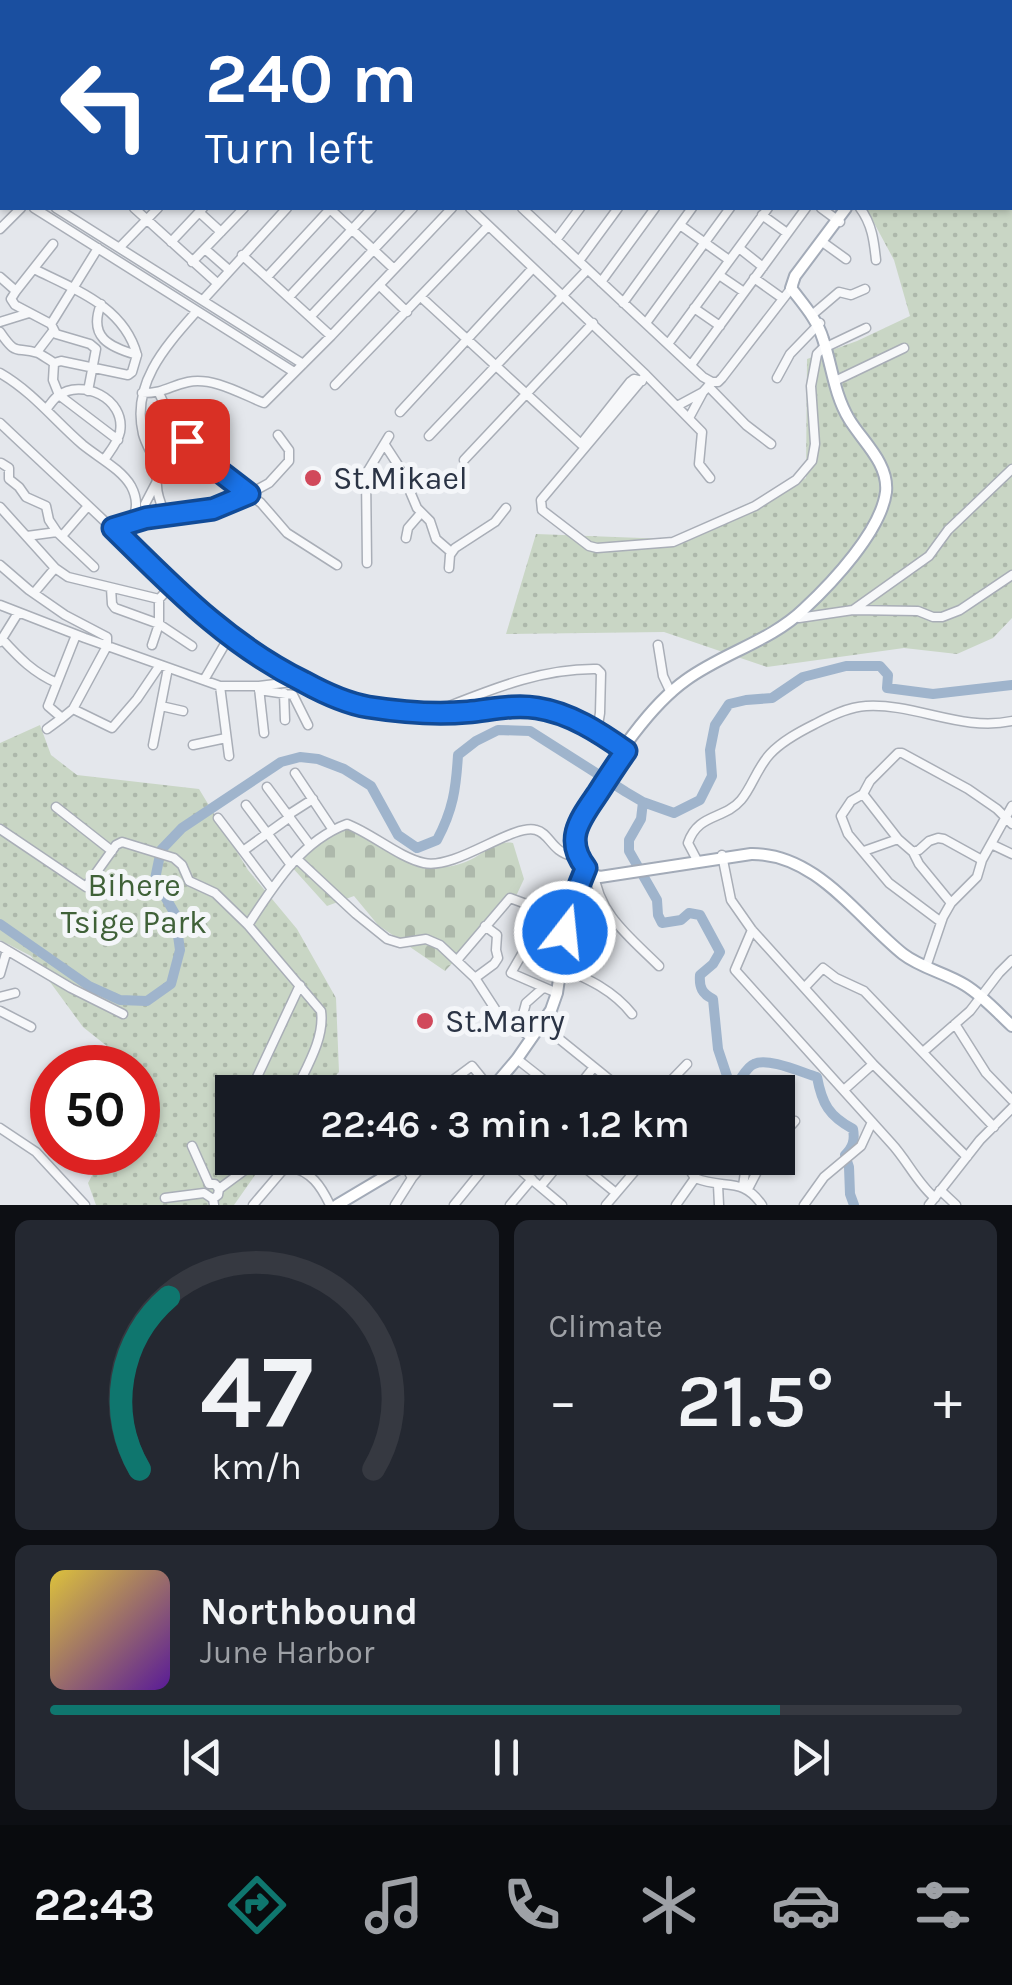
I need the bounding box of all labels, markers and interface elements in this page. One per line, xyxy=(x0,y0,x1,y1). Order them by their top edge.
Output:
text: 240 m xyxy=(205,38,417,120)
icon: left xyxy=(40,40,170,170)
text: Turn left xyxy=(205,122,374,174)
pin xyxy=(145,399,230,484)
icon: arrive xyxy=(160,414,215,469)
place label: St.Mikael xyxy=(333,460,468,497)
marker: St.Mikael xyxy=(302,467,324,489)
park label: Bihere Tsige Park xyxy=(61,867,207,941)
position arrow xyxy=(513,880,617,984)
place label: St.Marry xyxy=(445,1003,565,1040)
marker: St.Marry xyxy=(414,1010,436,1032)
speed limit sign: 50 xyxy=(30,1045,160,1175)
text: 22:46 · 3 min · 1.2 km xyxy=(320,1102,690,1147)
text: Climate xyxy=(549,1308,663,1345)
text: 47 xyxy=(200,1332,314,1453)
text: 21.5° xyxy=(676,1357,834,1445)
text: − xyxy=(549,1369,577,1433)
text: + xyxy=(933,1369,962,1433)
text: km/h xyxy=(211,1446,302,1488)
text: Northbound xyxy=(200,1589,418,1634)
text: June Harbor xyxy=(200,1634,374,1671)
icon: previous xyxy=(175,1730,230,1785)
icon: pause xyxy=(479,1730,534,1785)
icon: next xyxy=(783,1730,838,1785)
icon: directions xyxy=(222,1870,292,1940)
icon: music xyxy=(359,1870,429,1940)
icon: phone xyxy=(497,1870,567,1940)
icon: climate xyxy=(634,1870,704,1940)
icon: car xyxy=(771,1870,841,1940)
icon: filters xyxy=(908,1870,978,1940)
text: 22:43 xyxy=(34,1879,155,1931)

